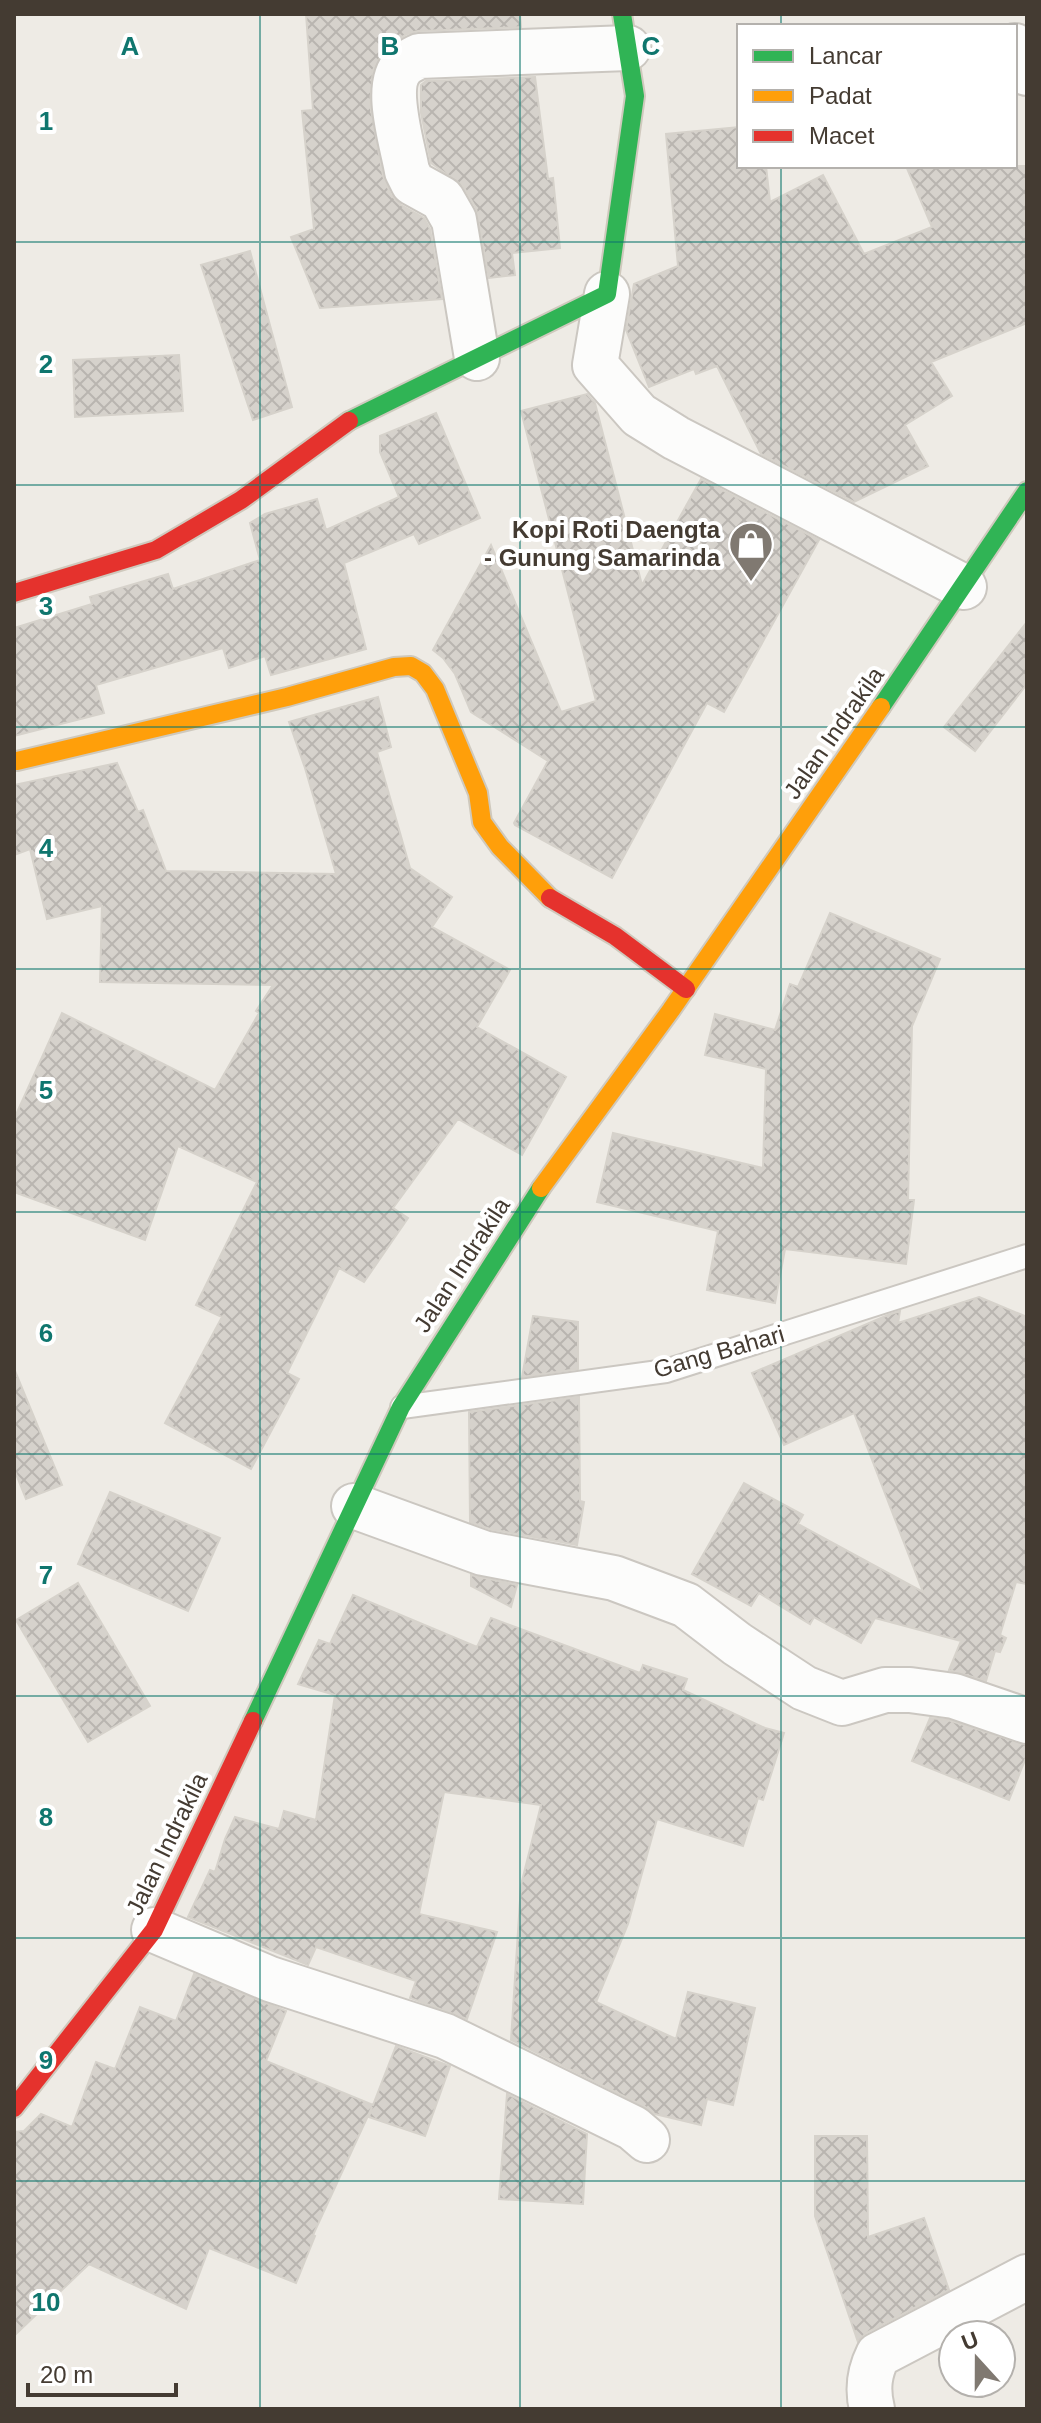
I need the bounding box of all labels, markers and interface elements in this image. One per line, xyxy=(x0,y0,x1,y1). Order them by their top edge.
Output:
legend xyxy=(737,24,1017,168)
text: A xyxy=(121,31,140,61)
text: B xyxy=(381,31,399,61)
text: C xyxy=(642,31,661,61)
text: Lancar xyxy=(809,42,882,69)
text: Padat xyxy=(809,82,872,109)
text: 1 xyxy=(39,106,53,136)
text: Macet xyxy=(809,122,875,149)
text: 2 xyxy=(39,349,53,379)
place label: Kopi Roti Daengta - Gunung Samarinda xyxy=(484,516,721,571)
shop icon: Kopi Roti Daengta - Gunung Samarinda xyxy=(727,520,775,583)
text: 3 xyxy=(39,591,53,621)
street label: Jalan Indrakila xyxy=(778,661,889,804)
text: 4 xyxy=(39,833,54,863)
text: 5 xyxy=(39,1075,53,1105)
street label: Jalan Indrakila xyxy=(408,1192,515,1337)
text: 6 xyxy=(39,1318,53,1348)
street label: Gang Bahari xyxy=(650,1320,787,1383)
text: 7 xyxy=(39,1560,53,1590)
street label: Jalan Indrakila xyxy=(120,1768,213,1919)
text: 8 xyxy=(39,1802,53,1832)
text: 9 xyxy=(39,2045,53,2075)
text: 10 xyxy=(32,2287,60,2317)
north arrow xyxy=(937,2319,1017,2399)
text: U xyxy=(958,2326,982,2355)
scale bar xyxy=(28,2347,176,2397)
text: 20 m xyxy=(40,2361,93,2388)

